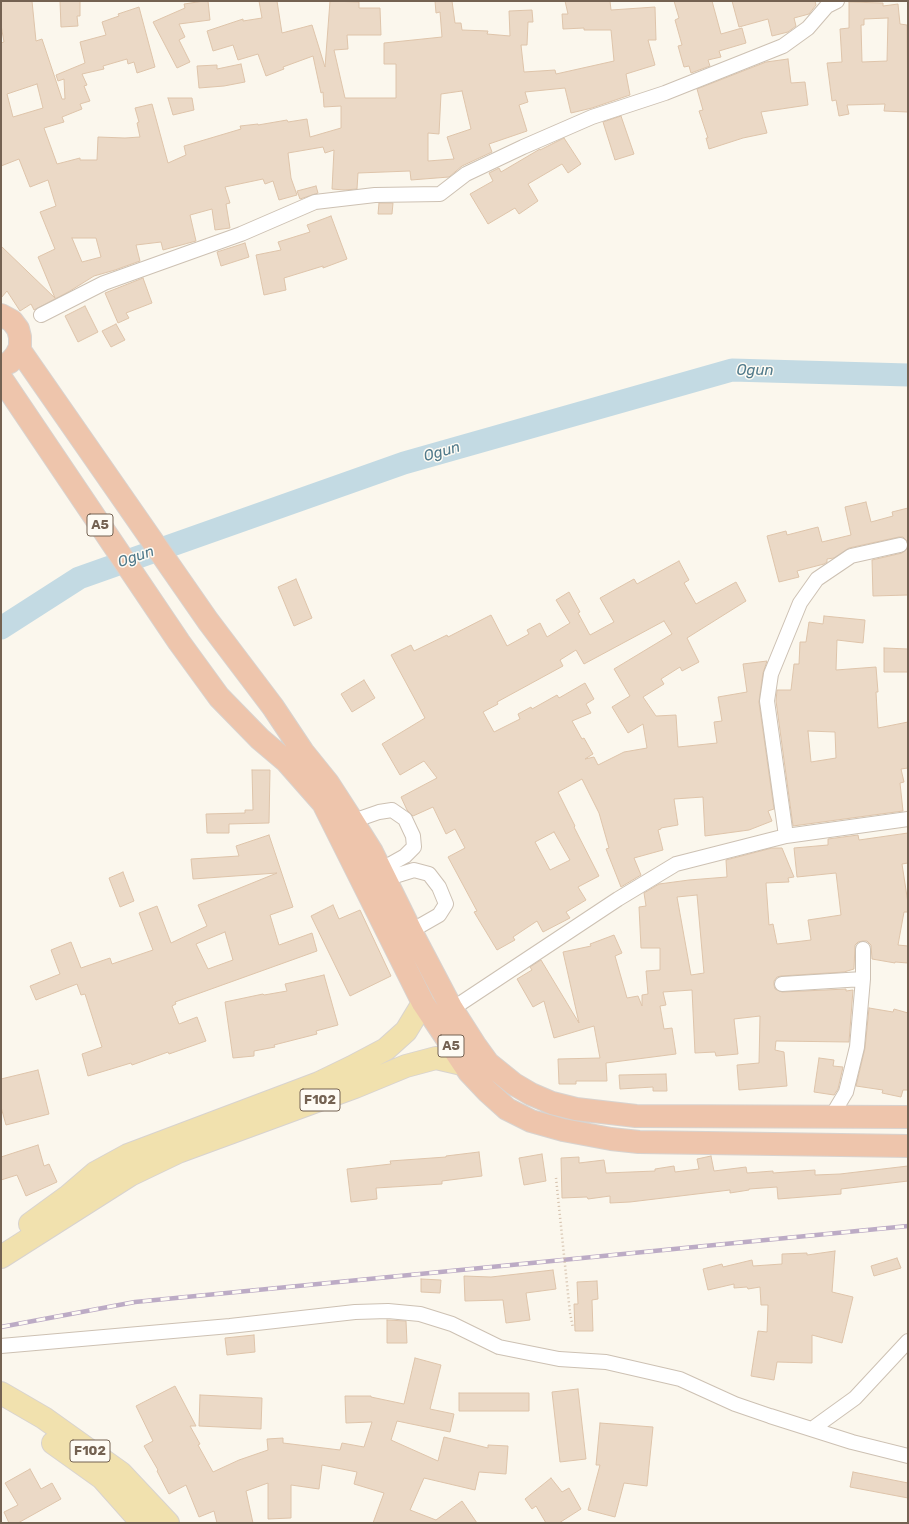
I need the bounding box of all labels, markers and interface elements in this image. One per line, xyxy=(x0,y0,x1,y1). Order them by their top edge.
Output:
water label: Ogun xyxy=(736,362,774,380)
water label: Ogun xyxy=(422,438,462,466)
road number: A5 xyxy=(87,514,113,536)
water label: Ogun xyxy=(115,542,157,572)
road number: A5 xyxy=(438,1035,464,1057)
road number: F102 xyxy=(300,1089,340,1111)
road number: F102 xyxy=(70,1440,110,1462)

